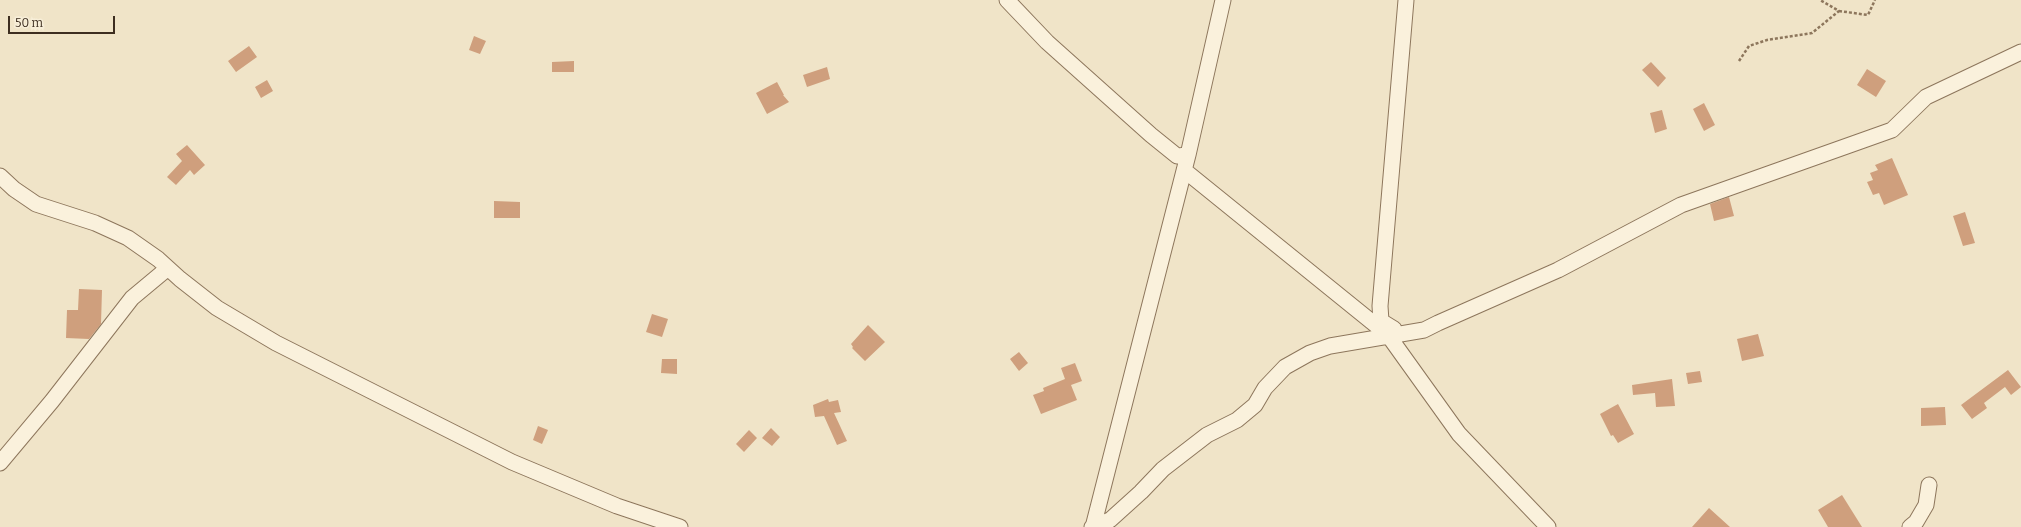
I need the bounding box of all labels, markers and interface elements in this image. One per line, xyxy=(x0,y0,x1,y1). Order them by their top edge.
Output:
scale bar xyxy=(10,8,117,34)
text: 50 m xyxy=(15,16,43,30)

